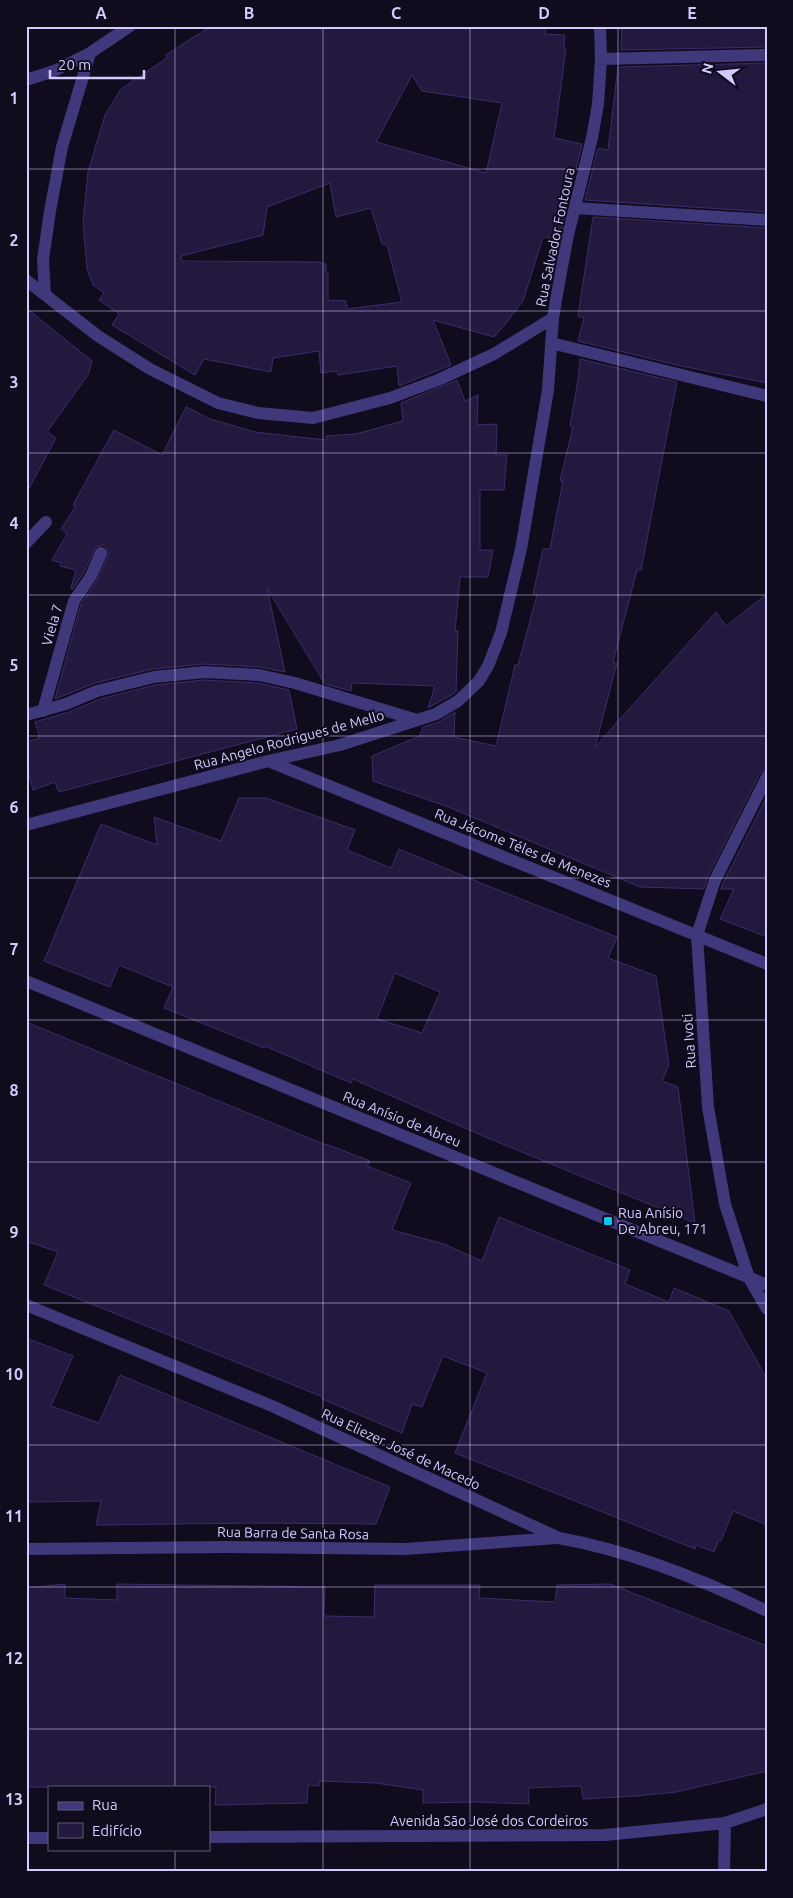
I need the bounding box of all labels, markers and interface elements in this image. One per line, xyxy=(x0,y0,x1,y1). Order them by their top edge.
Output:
text: A xyxy=(95,4,107,22)
text: B xyxy=(244,4,254,22)
text: C xyxy=(391,4,401,22)
text: D xyxy=(538,4,550,22)
text: E xyxy=(687,4,697,22)
scale bar xyxy=(50,48,144,80)
north arrow xyxy=(696,48,746,98)
text: 20 m xyxy=(58,56,91,73)
text: N xyxy=(698,61,717,76)
text: 1 xyxy=(9,89,19,107)
street label: Rua Salvador Fontoura xyxy=(532,166,578,308)
text: 2 xyxy=(9,231,19,249)
text: 3 xyxy=(9,373,19,391)
text: 4 xyxy=(9,514,19,532)
street label: Viela 7 xyxy=(38,602,66,648)
text: 5 xyxy=(9,656,19,674)
street label: Rua Angelo Rodrigues de Mello xyxy=(192,707,386,773)
text: 6 xyxy=(9,798,19,816)
street label: Rua Jácome Téles de Menezes xyxy=(432,805,614,891)
text: 7 xyxy=(9,940,19,958)
street label: Rua Ivoti xyxy=(679,1013,699,1069)
text: 8 xyxy=(9,1081,19,1099)
street label: Rua Anísio de Abreu xyxy=(341,1088,463,1150)
place label: Rua Anísio De Abreu, 171 xyxy=(618,1205,707,1237)
marker: Rua Anísio De Abreu, 171 xyxy=(602,1215,614,1227)
text: 9 xyxy=(9,1223,19,1241)
text: 10 xyxy=(5,1365,23,1383)
street label: Rua Eliezer José de Macedo xyxy=(319,1405,483,1493)
text: 11 xyxy=(5,1507,23,1525)
street label: Rua Barra de Santa Rosa xyxy=(217,1524,369,1542)
text: 12 xyxy=(5,1649,23,1667)
legend xyxy=(48,1786,210,1850)
text: 13 xyxy=(5,1790,23,1808)
text: Rua xyxy=(92,1796,118,1813)
street label: Avenida São José dos Cordeiros xyxy=(390,1813,588,1829)
text: Edifício xyxy=(92,1822,142,1839)

